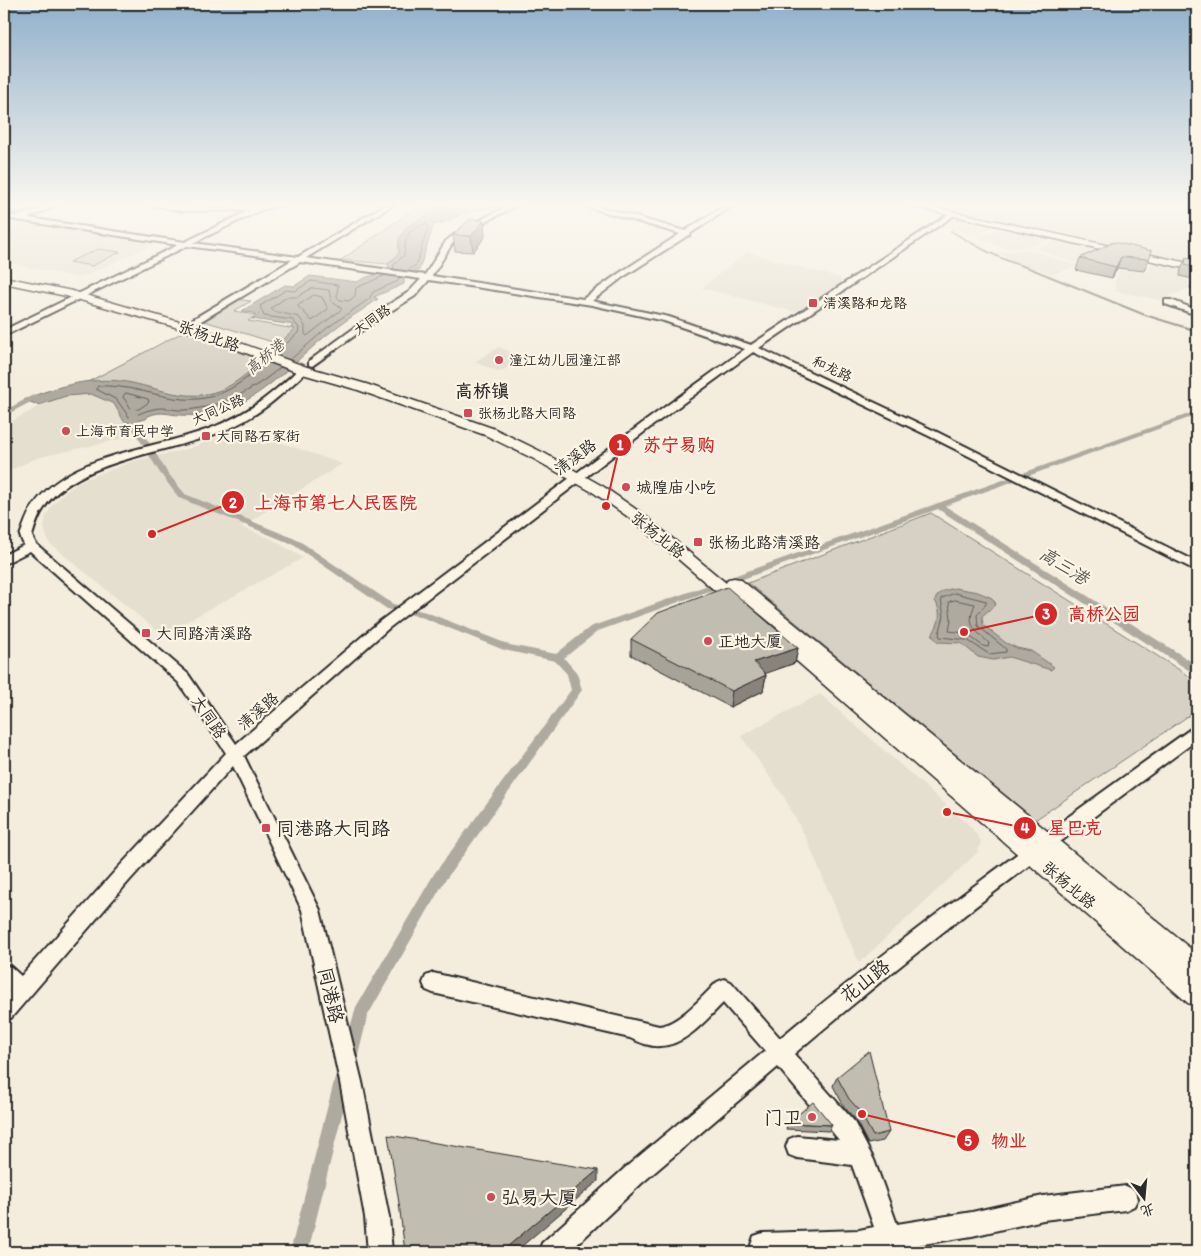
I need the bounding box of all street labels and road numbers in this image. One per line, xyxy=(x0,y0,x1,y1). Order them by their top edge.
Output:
street label: 大同路 xyxy=(350,301,394,339)
street label: 张杨北路 xyxy=(176,317,242,355)
street label: 和龙路 xyxy=(809,352,855,386)
street label: 大同公路 xyxy=(189,391,247,429)
street label: 清溪路 xyxy=(550,435,600,479)
street label: 张杨北路 xyxy=(627,507,689,563)
street label: 清溪路 xyxy=(234,688,282,734)
street label: 大同路 xyxy=(188,692,230,742)
street label: 张杨北路 xyxy=(1038,857,1100,913)
street label: 花山路 xyxy=(835,954,895,1008)
street label: 同港路 xyxy=(313,965,349,1025)

